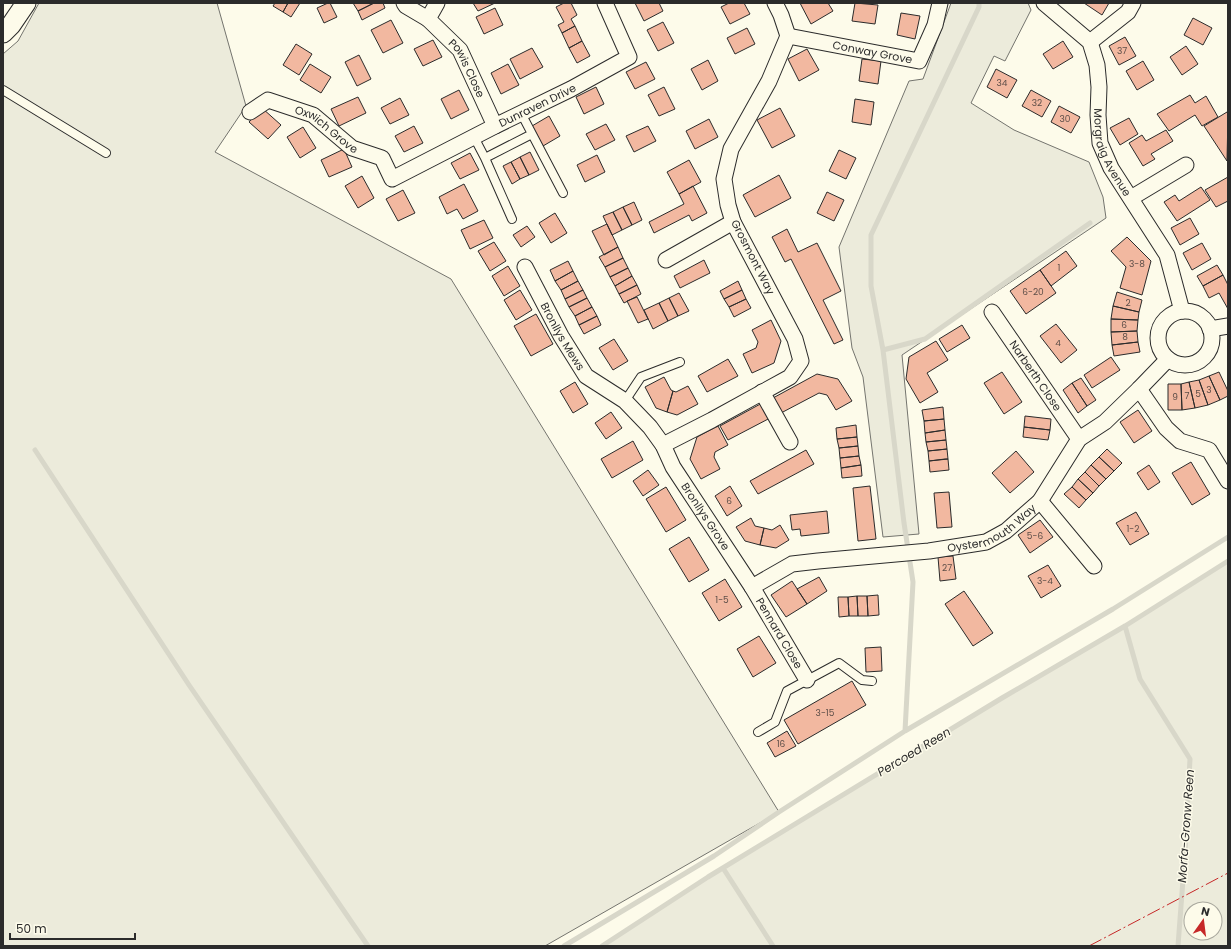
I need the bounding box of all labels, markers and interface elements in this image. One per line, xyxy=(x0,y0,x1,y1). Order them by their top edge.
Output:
street label: Powis Close xyxy=(445,35,489,100)
street label: Conway Grove xyxy=(831,37,914,68)
house number: 37 xyxy=(1117,45,1127,57)
house number: 34 xyxy=(997,77,1008,89)
street label: Dunraven Drive xyxy=(496,80,579,131)
house number: 32 xyxy=(1032,97,1042,109)
street label: Oxwich Grove xyxy=(293,102,360,157)
street label: Morgraig Avenue xyxy=(1090,108,1135,200)
house number: 30 xyxy=(1060,113,1071,125)
street label: Grosmont Way xyxy=(727,217,779,298)
house number: 3-8 xyxy=(1129,258,1145,270)
house number: 1 xyxy=(1058,262,1061,274)
house number: 6-20 xyxy=(1022,286,1044,298)
house number: 2 xyxy=(1125,297,1131,309)
street label: Bronllys Mews xyxy=(537,299,589,374)
house number: 6 xyxy=(1121,319,1127,331)
house number: 8 xyxy=(1122,331,1128,343)
street label: Narberth Close xyxy=(1006,337,1066,414)
house number: 4 xyxy=(1055,337,1061,349)
house number: 3 xyxy=(1206,384,1212,396)
house number: 5 xyxy=(1195,388,1201,400)
house number: 7 xyxy=(1185,390,1190,402)
house number: 9 xyxy=(1172,391,1178,403)
street label: Bronllys Grove xyxy=(677,480,734,554)
house number: 6 xyxy=(726,495,732,507)
street label: Oystermouth Way xyxy=(946,500,1040,556)
house number: 1-2 xyxy=(1126,523,1140,535)
house number: 5-6 xyxy=(1027,530,1043,542)
house number: 27 xyxy=(942,562,952,574)
house number: 3-4 xyxy=(1037,575,1053,587)
house number: 1-5 xyxy=(715,594,729,606)
street label: Pennard Close xyxy=(752,595,807,672)
house number: 3-15 xyxy=(816,707,835,719)
water label: Percoed Reen xyxy=(874,723,954,780)
house number: 16 xyxy=(777,738,786,750)
water label: Morfa-Gronw Reen xyxy=(1173,769,1198,883)
north arrow xyxy=(1183,901,1223,941)
text: N xyxy=(1199,903,1211,920)
scale bar xyxy=(10,915,135,941)
text: 50 m xyxy=(16,920,47,937)

